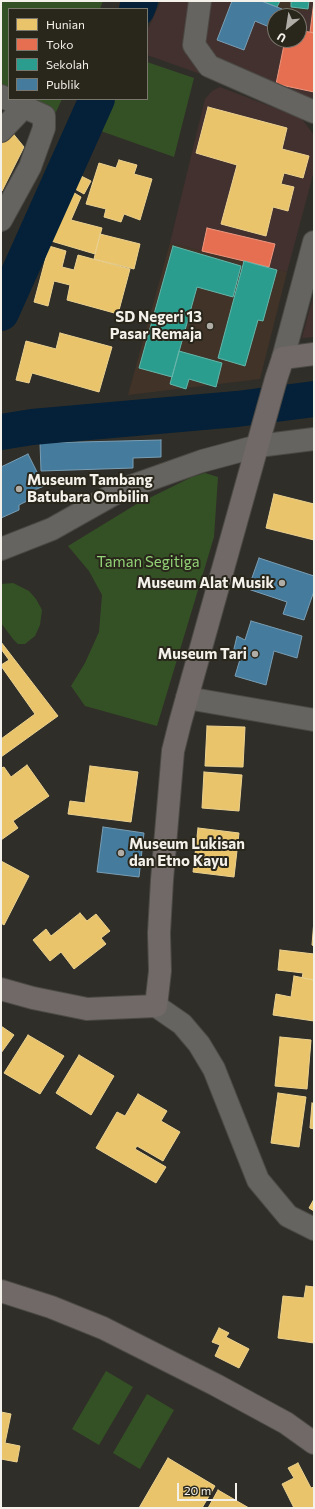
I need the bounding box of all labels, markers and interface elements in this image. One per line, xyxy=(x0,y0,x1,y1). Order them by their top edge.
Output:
legend xyxy=(8,8,148,100)
north arrow xyxy=(267,8,307,48)
text: Hunian xyxy=(46,17,85,31)
text: U xyxy=(275,30,288,46)
text: Toko xyxy=(46,37,73,51)
text: Sekolah xyxy=(46,57,89,71)
text: Publik xyxy=(46,77,80,91)
place label: SD Negeri 13 Pasar Remaja xyxy=(110,308,202,343)
marker: SD Negeri 13 Pasar Remaja xyxy=(205,321,215,331)
place label: Museum Tambang Batubara Ombilin xyxy=(27,471,153,506)
marker: Museum Tambang Batubara Ombilin xyxy=(14,484,24,494)
park label: Taman Segitiga xyxy=(96,553,200,571)
place label: Museum Alat Musik xyxy=(137,574,274,592)
marker: Museum Alat Musik xyxy=(277,578,287,588)
place label: Museum Tari xyxy=(158,645,247,663)
marker: Museum Tari xyxy=(250,649,260,659)
place label: Museum Lukisan dan Etno Kayu xyxy=(129,835,245,870)
marker: Museum Lukisan dan Etno Kayu xyxy=(116,848,126,858)
scale bar xyxy=(179,1475,239,1501)
text: 20 m xyxy=(184,1483,211,1497)

